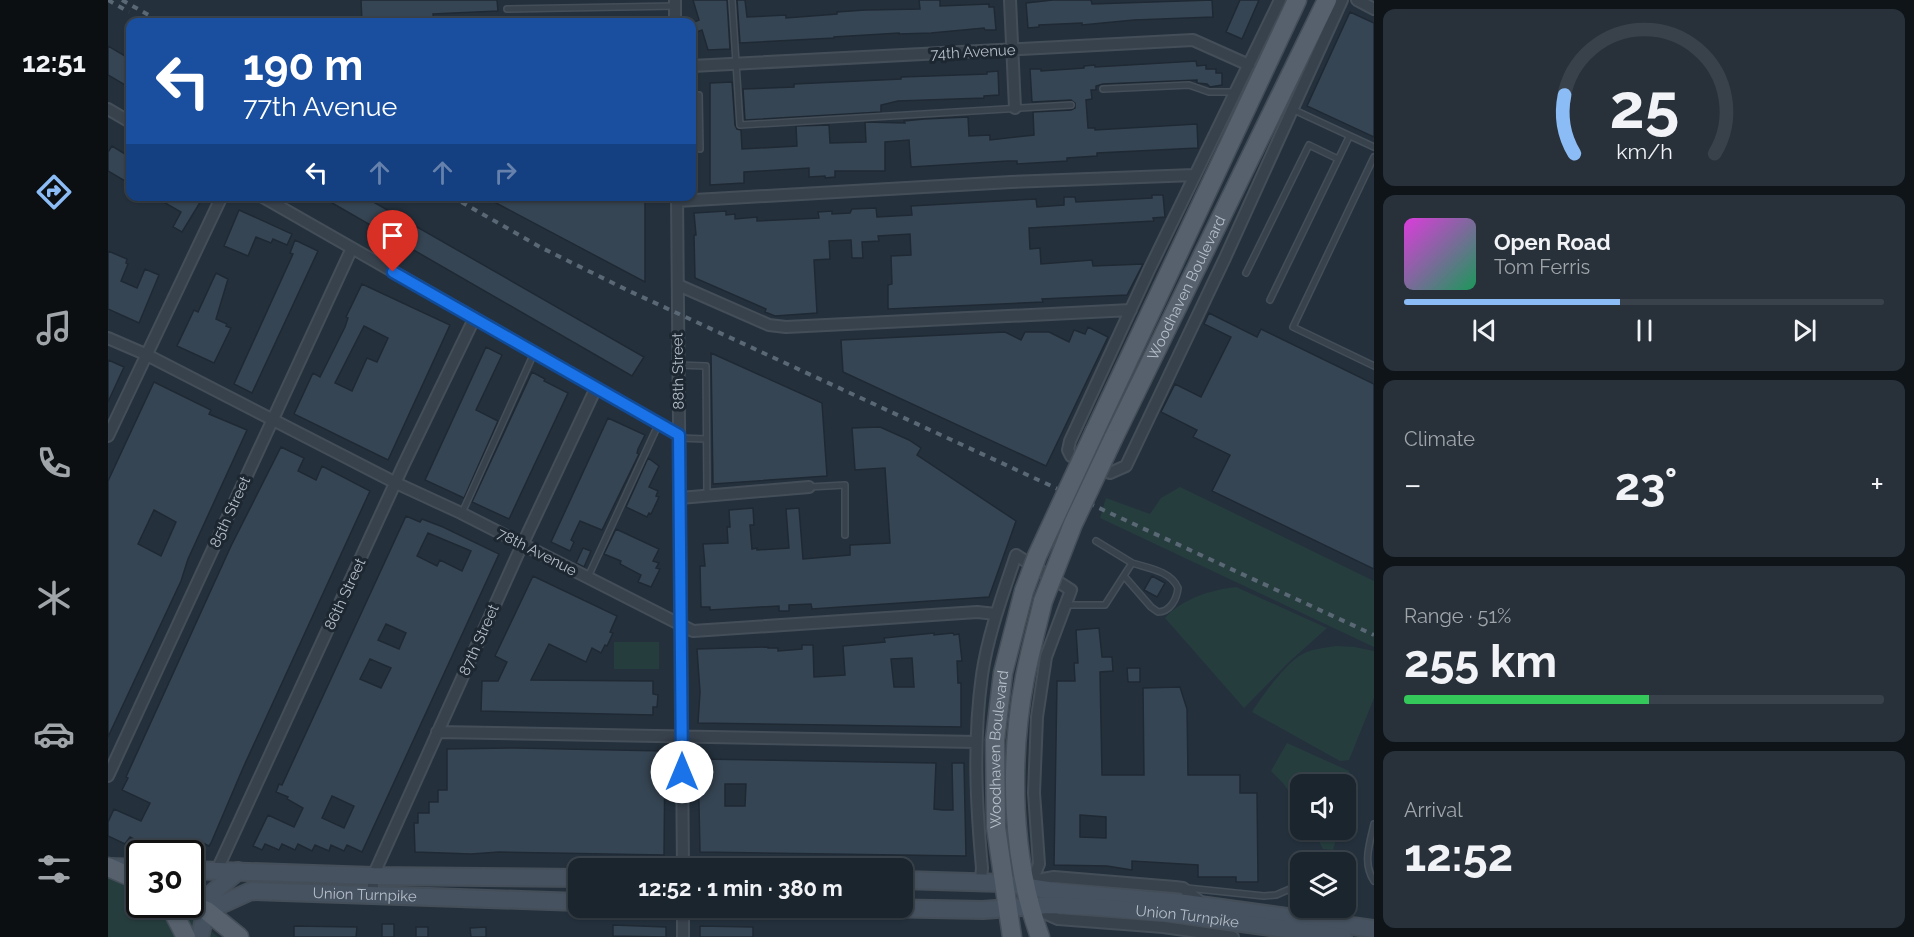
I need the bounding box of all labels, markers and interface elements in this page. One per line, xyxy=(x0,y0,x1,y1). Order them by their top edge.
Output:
text: 190 m xyxy=(243,41,363,90)
street label: 74th Avenue xyxy=(930,41,1016,63)
icon: left xyxy=(144,42,222,120)
text: 12:51 xyxy=(22,47,86,78)
text: 25 xyxy=(1609,69,1679,143)
text: 77th Avenue xyxy=(243,91,397,122)
text: km/h xyxy=(1616,140,1672,165)
icon: left xyxy=(300,156,333,189)
icon: ahead xyxy=(363,156,396,189)
icon: ahead xyxy=(426,156,459,189)
icon: right xyxy=(489,156,522,189)
icon: directions xyxy=(33,171,75,213)
pin xyxy=(367,210,418,272)
street label: Woodhaven Boulevard xyxy=(1144,213,1229,363)
icon: arrive xyxy=(376,219,409,252)
text: Open Road xyxy=(1494,229,1611,255)
text: Tom Ferris xyxy=(1494,255,1590,279)
icon: music xyxy=(33,307,75,349)
icon: previous xyxy=(1468,314,1501,347)
icon: pause xyxy=(1628,314,1661,347)
icon: next xyxy=(1788,314,1821,347)
street label: 88th Street xyxy=(668,332,688,410)
text: Climate xyxy=(1404,427,1475,451)
icon: phone xyxy=(33,442,75,484)
text: 23° xyxy=(1615,458,1677,511)
text: − xyxy=(1404,465,1422,504)
text: + xyxy=(1870,465,1884,504)
street label: 85th Street xyxy=(206,474,254,550)
street label: 78th Avenue xyxy=(494,524,580,580)
street label: 86th Street xyxy=(321,555,369,633)
icon: climate xyxy=(33,577,75,619)
street label: 87th Street xyxy=(455,602,503,678)
text: Range · 51% xyxy=(1404,604,1511,628)
text: 255 km xyxy=(1404,635,1557,688)
street label: Woodhaven Boulevard xyxy=(986,669,1012,829)
icon: car xyxy=(33,713,75,755)
position arrow xyxy=(650,740,714,804)
map controls xyxy=(1290,774,1356,918)
button: sound xyxy=(1290,774,1356,840)
text: Arrival xyxy=(1404,798,1463,822)
text: 12:52 xyxy=(1404,829,1513,882)
speed limit sign: 30 xyxy=(126,840,204,918)
icon: filters xyxy=(33,848,75,890)
button: layers xyxy=(1290,852,1356,918)
text: 12:52 · 1 min · 380 m xyxy=(638,875,843,901)
street label: Union Turnpike xyxy=(312,884,417,906)
street label: Union Turnpike xyxy=(1135,902,1240,932)

